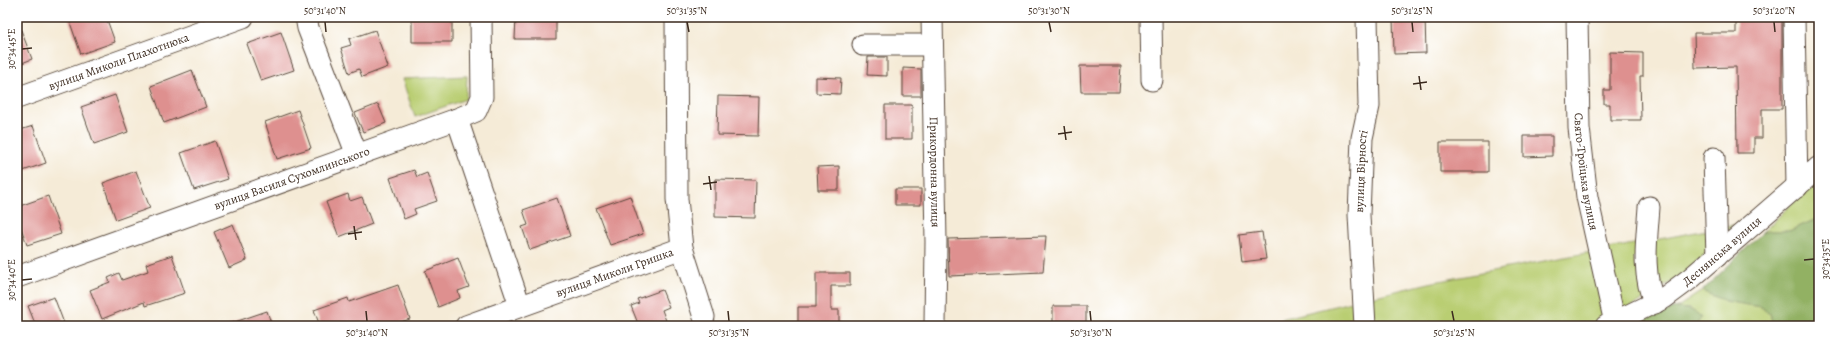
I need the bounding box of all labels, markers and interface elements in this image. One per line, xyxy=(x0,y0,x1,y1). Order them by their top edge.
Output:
text: 50°31'40"N xyxy=(304,4,346,17)
text: 50°31'35"N xyxy=(667,4,707,17)
text: 50°31'30"N xyxy=(1028,4,1070,17)
text: 50°31'25"N xyxy=(1391,4,1433,17)
text: 50°31'20"N xyxy=(1753,4,1795,17)
text: 30°34'45"E xyxy=(5,29,18,69)
street label: вулиця Миколи Плахотнюка xyxy=(46,29,191,94)
street label: Свято-Троїцька вулиця xyxy=(1571,113,1602,232)
street label: Прикордонна вулиця xyxy=(926,116,944,228)
street label: вулиця Вірності xyxy=(1351,128,1372,213)
street label: вулиця Василя Сухомлинського xyxy=(212,143,372,214)
street label: Деснянська вулиця xyxy=(1679,212,1765,290)
text: 30°34'35"E xyxy=(1819,239,1832,279)
street label: вулиця Миколи Гришка xyxy=(554,244,676,301)
text: 30°34'40"E xyxy=(5,259,18,301)
text: 50°31'40"N xyxy=(346,326,388,339)
text: 50°31'35"N xyxy=(709,326,749,339)
text: 50°31'30"N xyxy=(1070,326,1112,339)
text: 50°31'25"N xyxy=(1433,326,1475,339)

